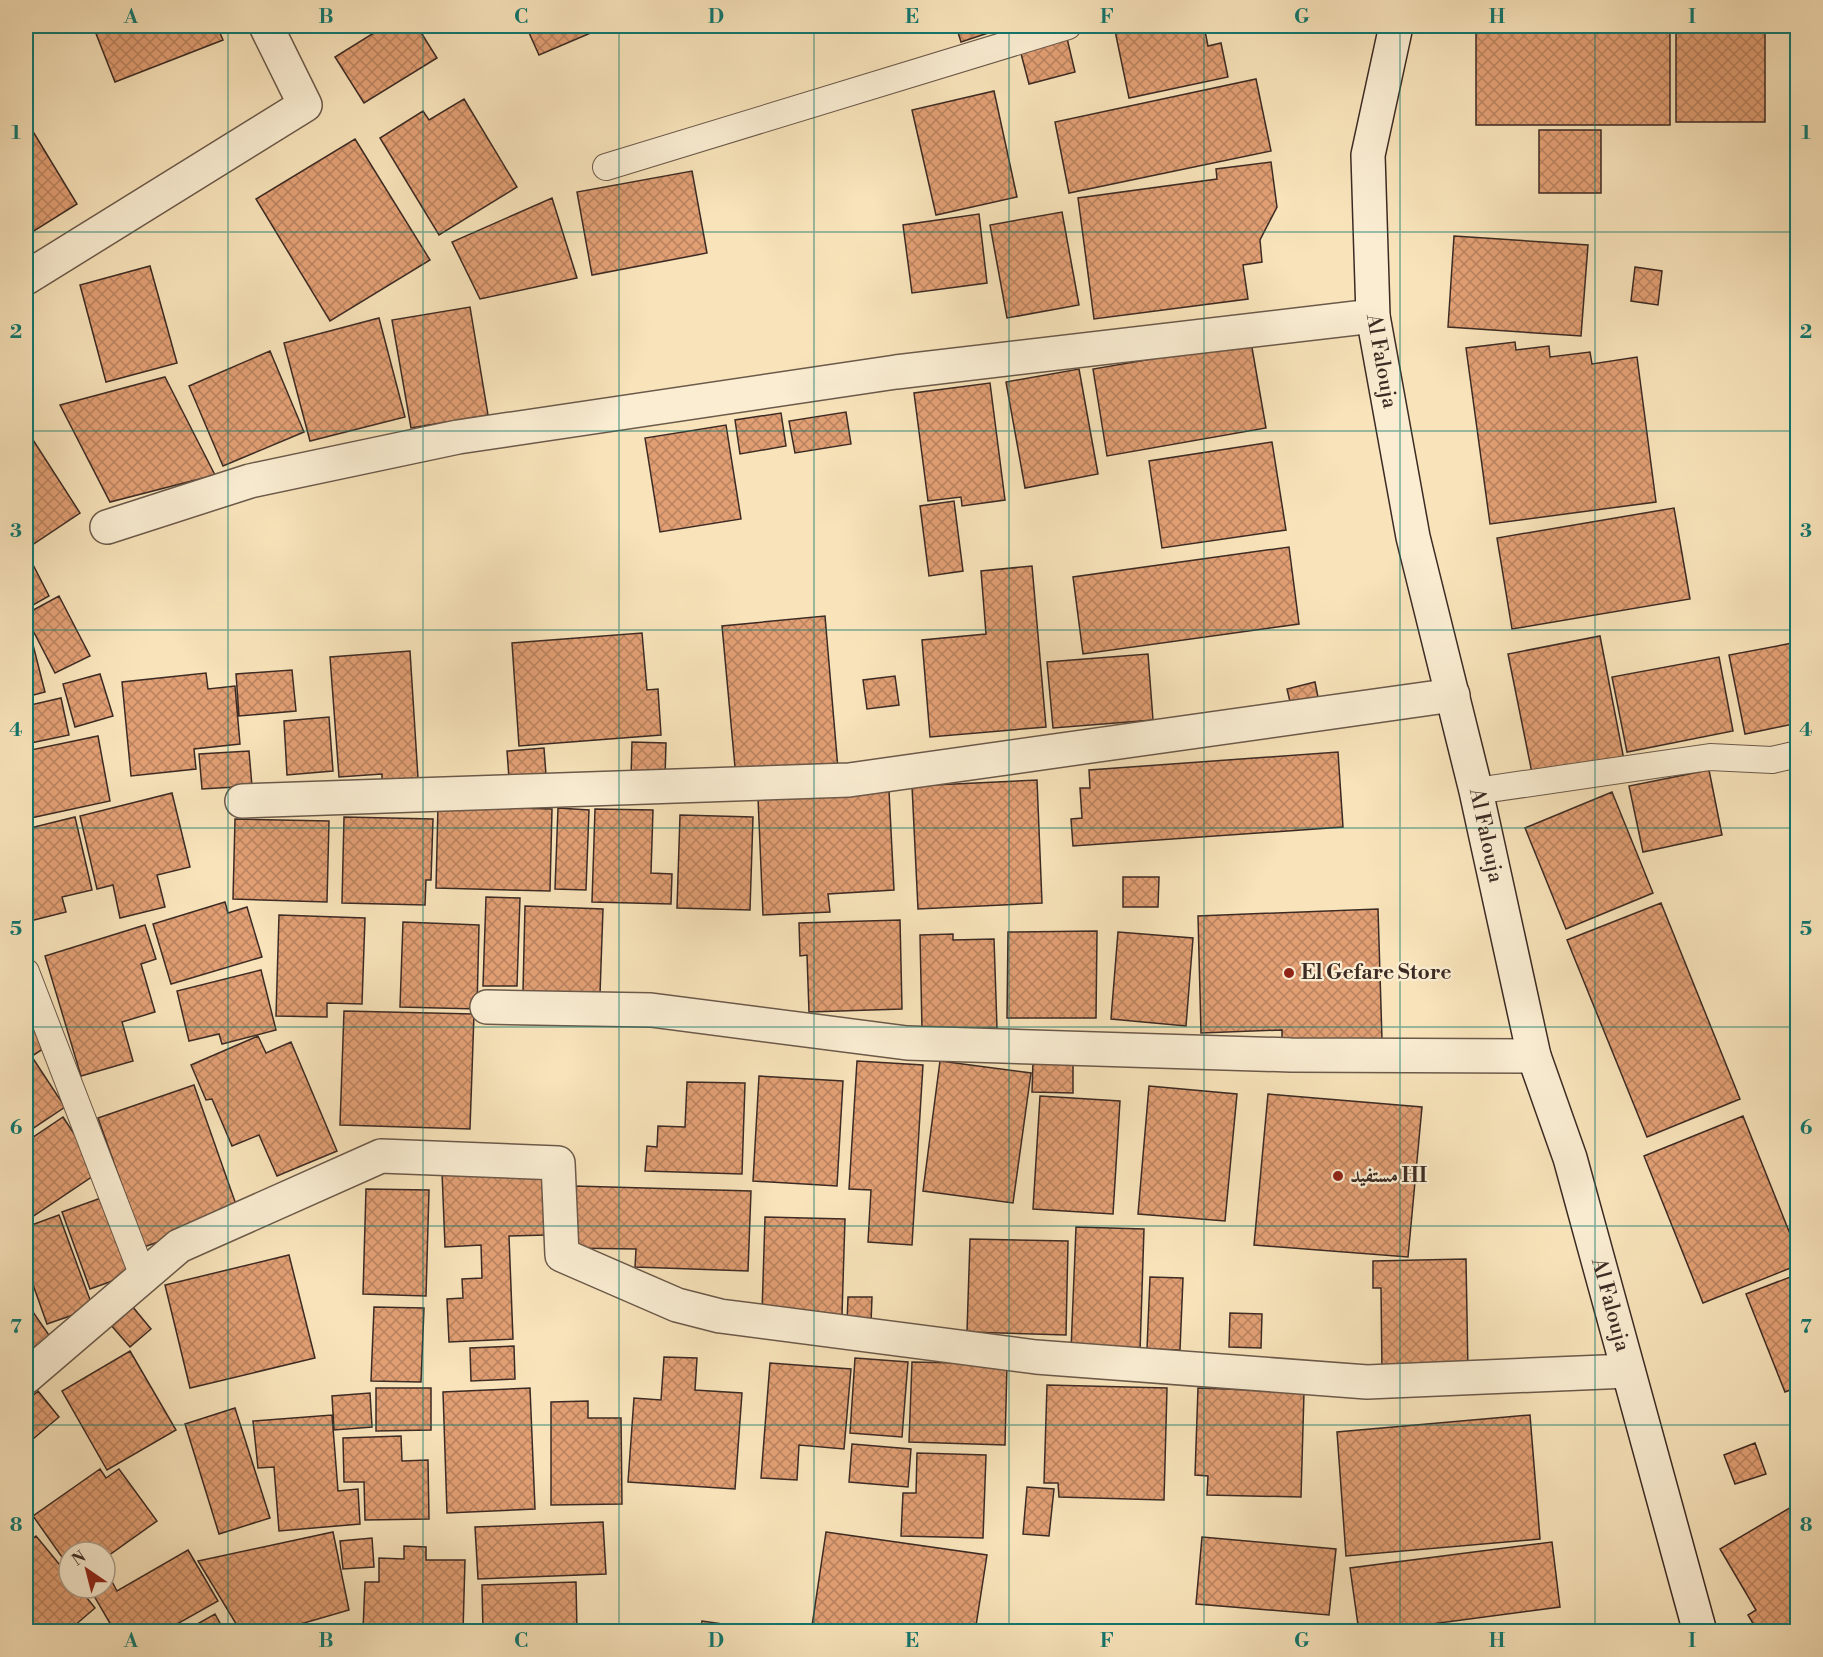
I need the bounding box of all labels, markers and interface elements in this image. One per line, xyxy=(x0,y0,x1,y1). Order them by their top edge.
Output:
text: A xyxy=(123,5,139,30)
text: B xyxy=(318,5,334,30)
text: C xyxy=(514,5,528,30)
text: D xyxy=(708,5,724,30)
text: E xyxy=(905,5,919,30)
text: F xyxy=(1100,5,1114,30)
text: G xyxy=(1294,5,1310,30)
text: H xyxy=(1489,5,1506,30)
text: I xyxy=(1688,5,1696,30)
text: 1 xyxy=(11,121,21,146)
text: 1 xyxy=(1801,121,1811,146)
street label: Al Falouja xyxy=(1360,311,1403,411)
text: 2 xyxy=(10,320,22,345)
text: 2 xyxy=(1800,320,1812,345)
text: 3 xyxy=(10,519,22,544)
text: 3 xyxy=(1800,519,1812,544)
text: 4 xyxy=(9,718,23,743)
text: 4 xyxy=(1799,718,1813,743)
street label: Al Falouja xyxy=(1463,785,1509,885)
text: 5 xyxy=(10,917,22,942)
text: 5 xyxy=(1800,917,1812,942)
place label: El Gefare Store xyxy=(1301,960,1452,986)
marker: El Gefare Store xyxy=(1282,966,1296,980)
text: 6 xyxy=(10,1116,23,1141)
text: 6 xyxy=(1800,1116,1813,1141)
place label: مستفيد HI xyxy=(1350,1163,1427,1189)
marker: مستفيد HI xyxy=(1331,1169,1345,1183)
street label: Al Falouja xyxy=(1585,1254,1636,1355)
text: 7 xyxy=(10,1315,22,1340)
text: 7 xyxy=(1800,1315,1812,1340)
text: 8 xyxy=(10,1513,23,1538)
text: 8 xyxy=(1800,1513,1813,1538)
north arrow xyxy=(57,1540,117,1600)
text: N xyxy=(68,1547,90,1570)
text: A xyxy=(123,1629,139,1654)
text: B xyxy=(318,1629,334,1654)
text: C xyxy=(514,1629,528,1654)
text: D xyxy=(708,1629,724,1654)
text: E xyxy=(905,1629,919,1654)
text: F xyxy=(1100,1629,1114,1654)
text: G xyxy=(1294,1629,1310,1654)
text: H xyxy=(1489,1629,1506,1654)
text: I xyxy=(1688,1629,1696,1654)

